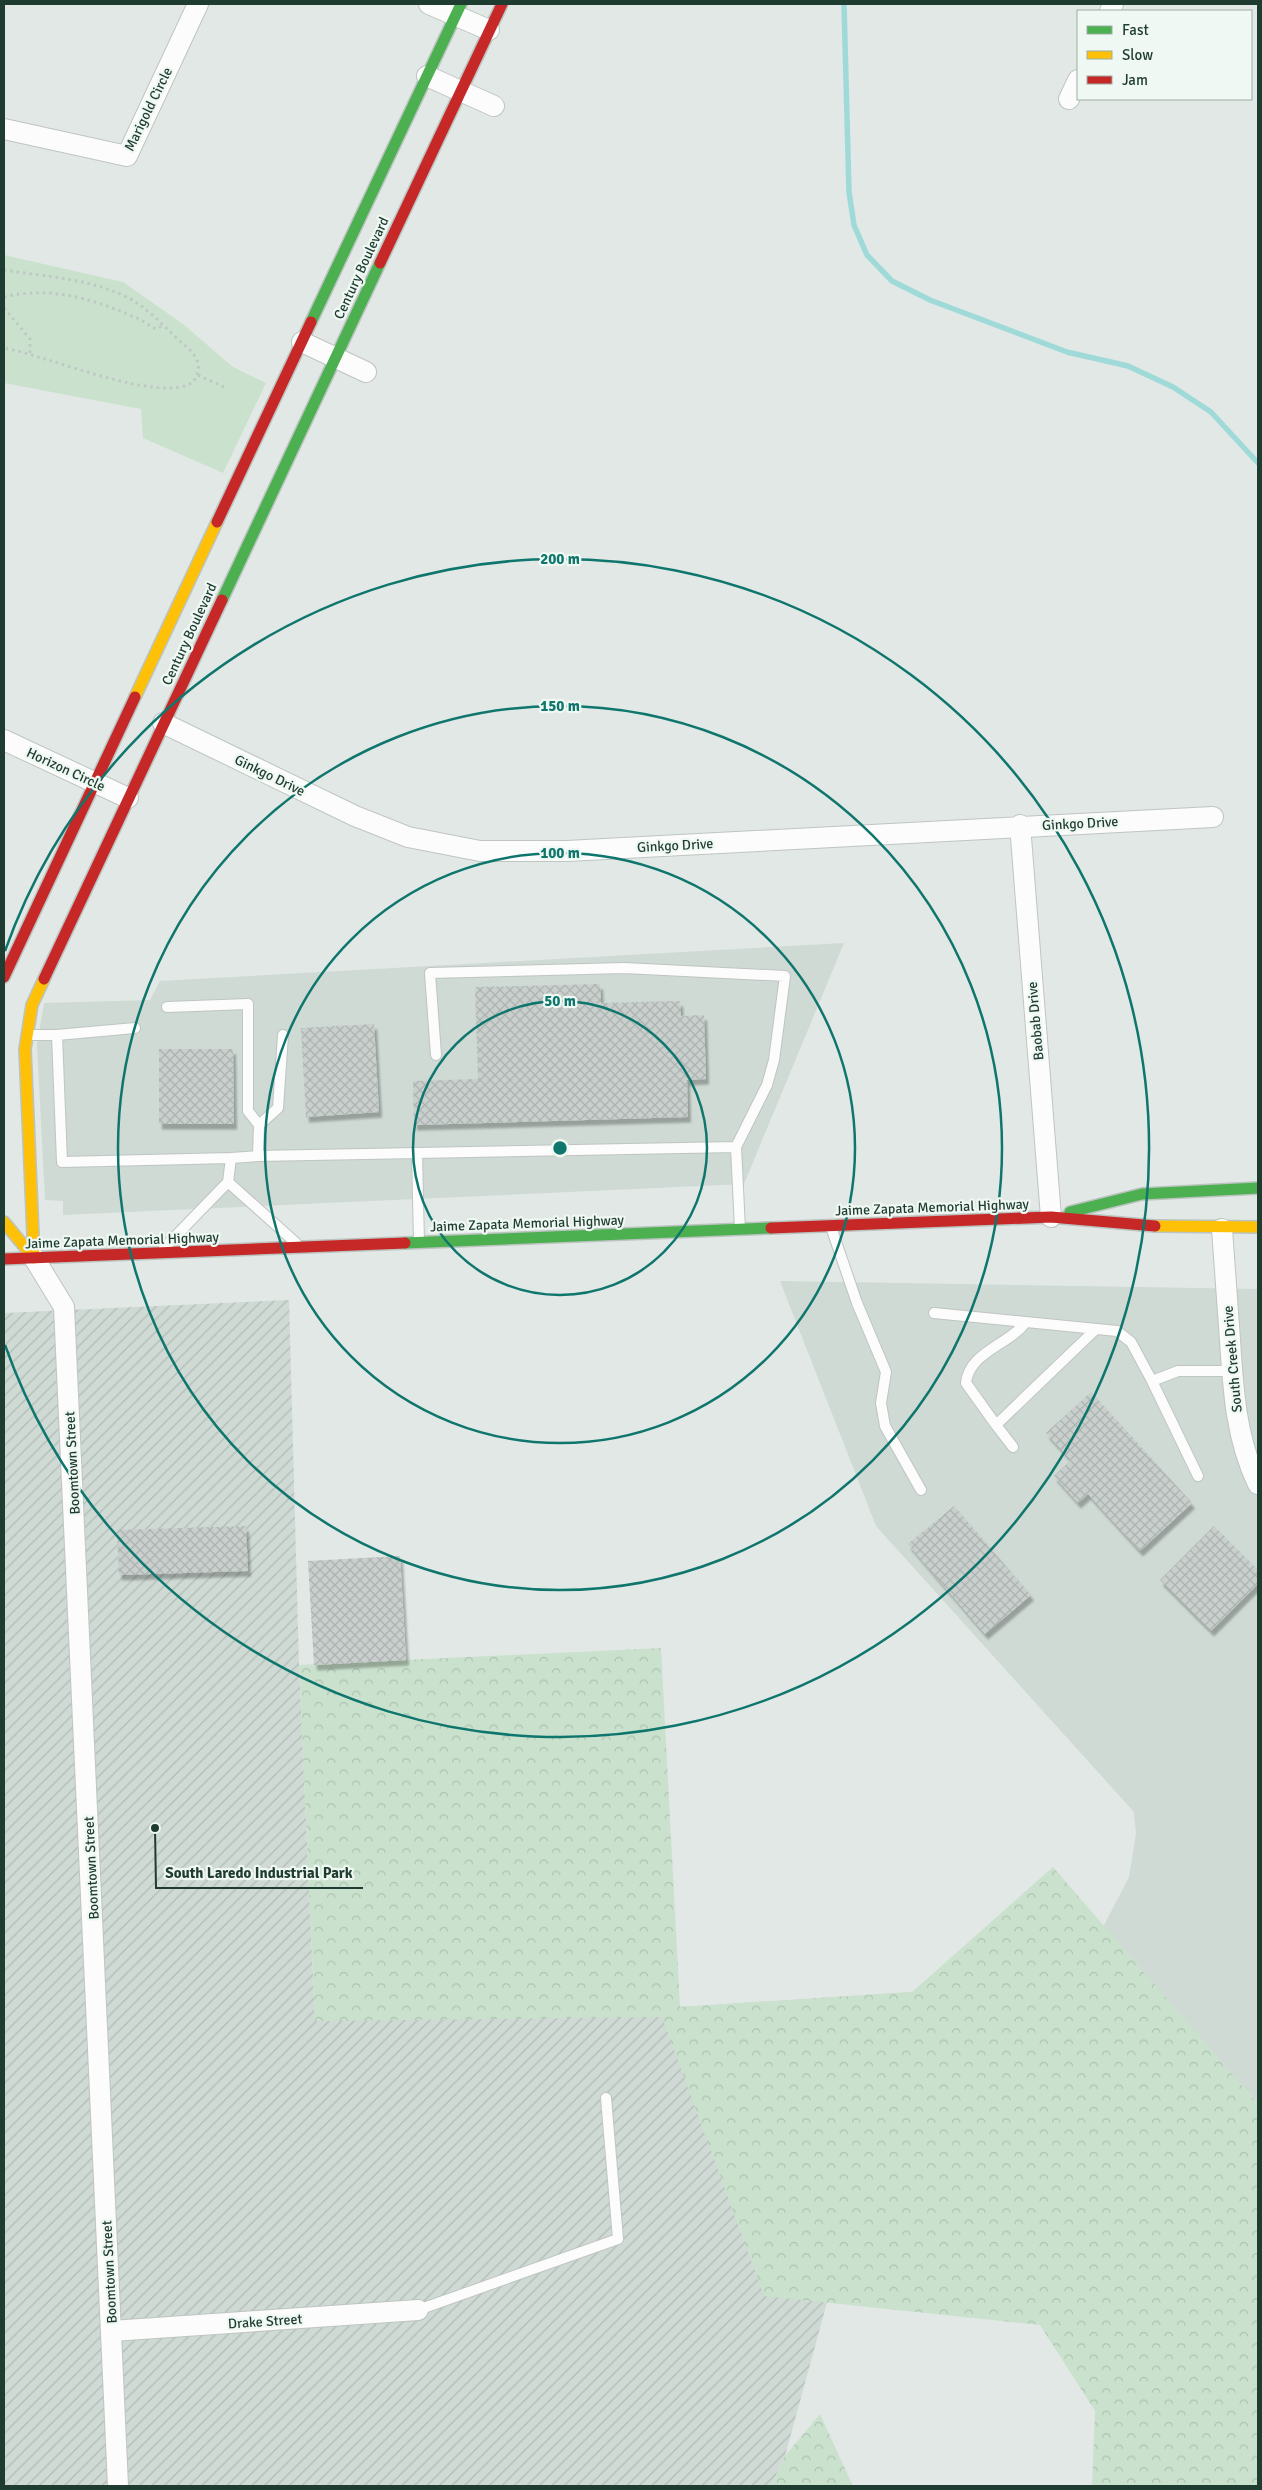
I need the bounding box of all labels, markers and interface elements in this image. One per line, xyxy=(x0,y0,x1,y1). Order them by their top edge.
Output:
legend xyxy=(1077,10,1252,100)
text: Fast xyxy=(1122,21,1149,39)
text: Slow xyxy=(1122,46,1153,64)
street label: Marigold Circle xyxy=(121,64,176,154)
text: Jam xyxy=(1122,71,1148,89)
street label: Century Boulevard xyxy=(330,214,393,322)
text: 200 m xyxy=(540,550,580,568)
street label: Century Boulevard xyxy=(158,580,221,688)
text: 150 m xyxy=(540,697,580,715)
street label: Horizon Circle xyxy=(24,744,108,795)
street label: Ginkgo Drive xyxy=(232,751,308,800)
street label: Ginkgo Drive xyxy=(1041,813,1119,834)
street label: Ginkgo Drive xyxy=(636,835,714,856)
text: 100 m xyxy=(540,844,580,862)
street label: Baobab Drive xyxy=(1024,981,1047,1061)
text: 50 m xyxy=(544,992,576,1010)
centre of rings xyxy=(551,1139,569,1157)
street label: Jaime Zapata Memorial Highway xyxy=(835,1196,1030,1219)
street label: Jaime Zapata Memorial Highway xyxy=(430,1212,625,1235)
street label: Jaime Zapata Memorial Highway xyxy=(25,1229,220,1252)
street label: South Creek Drive xyxy=(1219,1305,1246,1413)
street label: Boomtown Street xyxy=(61,1411,84,1515)
street label: Boomtown Street xyxy=(80,1816,103,1920)
callout: South Laredo Industrial Park xyxy=(156,1858,363,1888)
text: South Laredo Industrial Park xyxy=(165,1864,353,1882)
street label: Boomtown Street xyxy=(98,2220,121,2324)
street label: Drake Street xyxy=(227,2310,303,2333)

